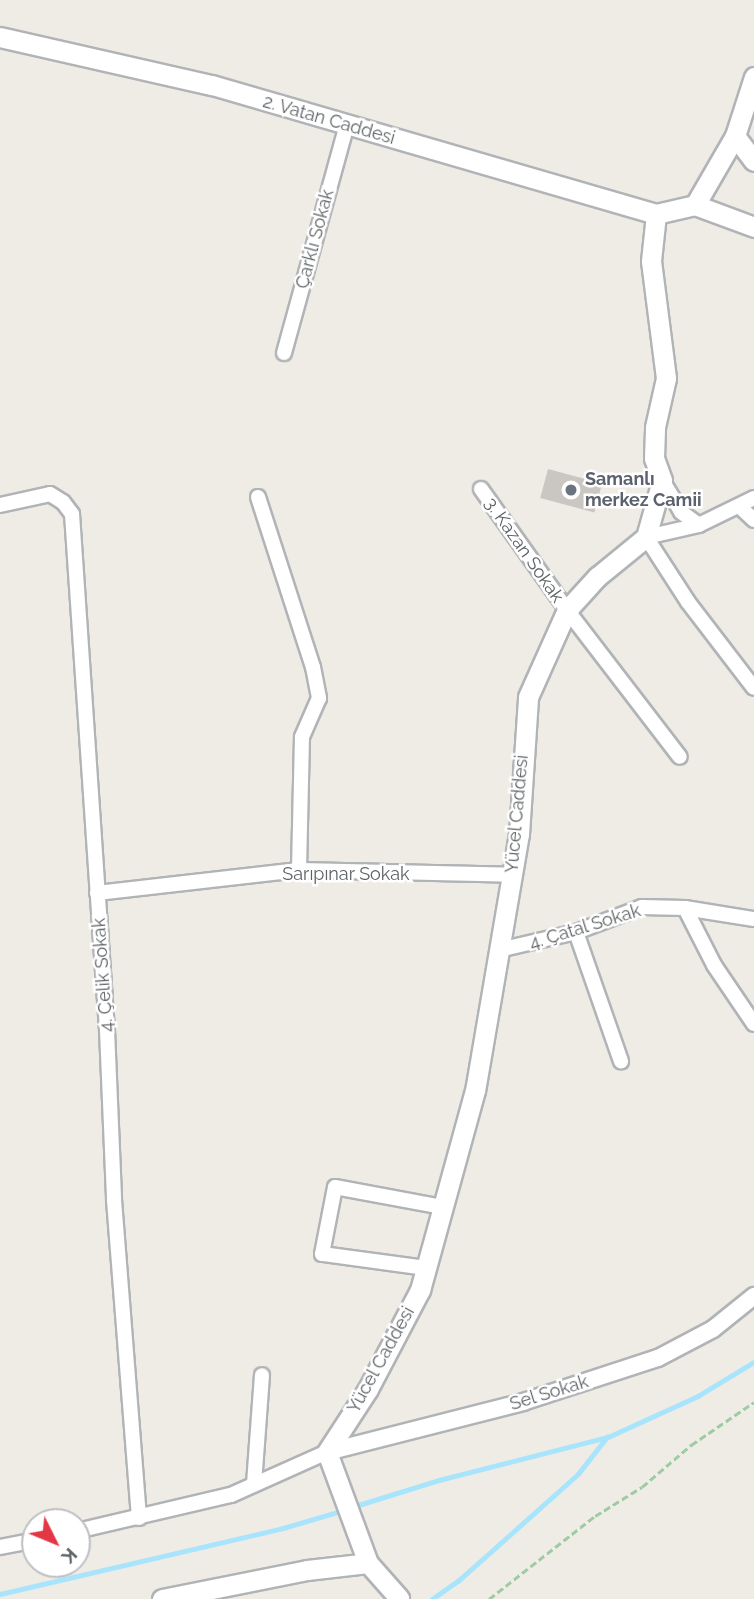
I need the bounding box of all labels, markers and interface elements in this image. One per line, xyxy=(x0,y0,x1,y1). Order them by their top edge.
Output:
street label: 2. Vatan Caddesi xyxy=(260,91,398,149)
street label: Çarklı Sokak xyxy=(291,187,339,291)
place label: Samanlı merkez Camii xyxy=(585,469,702,512)
marker: Samanlı merkez Camii xyxy=(563,482,579,498)
street label: 3. Kazan Sokak xyxy=(480,493,568,607)
street label: Yücel Caddesi xyxy=(501,754,533,874)
street label: Sarıpınar Sokak xyxy=(282,863,410,885)
street label: 4. Çatal Sokak xyxy=(527,900,643,954)
street label: 4. Çelik Sokak xyxy=(88,917,118,1033)
street label: Yücel Caddesi xyxy=(343,1303,419,1417)
street label: Sel Sokak xyxy=(507,1371,591,1415)
north arrow xyxy=(21,1508,91,1578)
text: K xyxy=(58,1544,82,1568)

